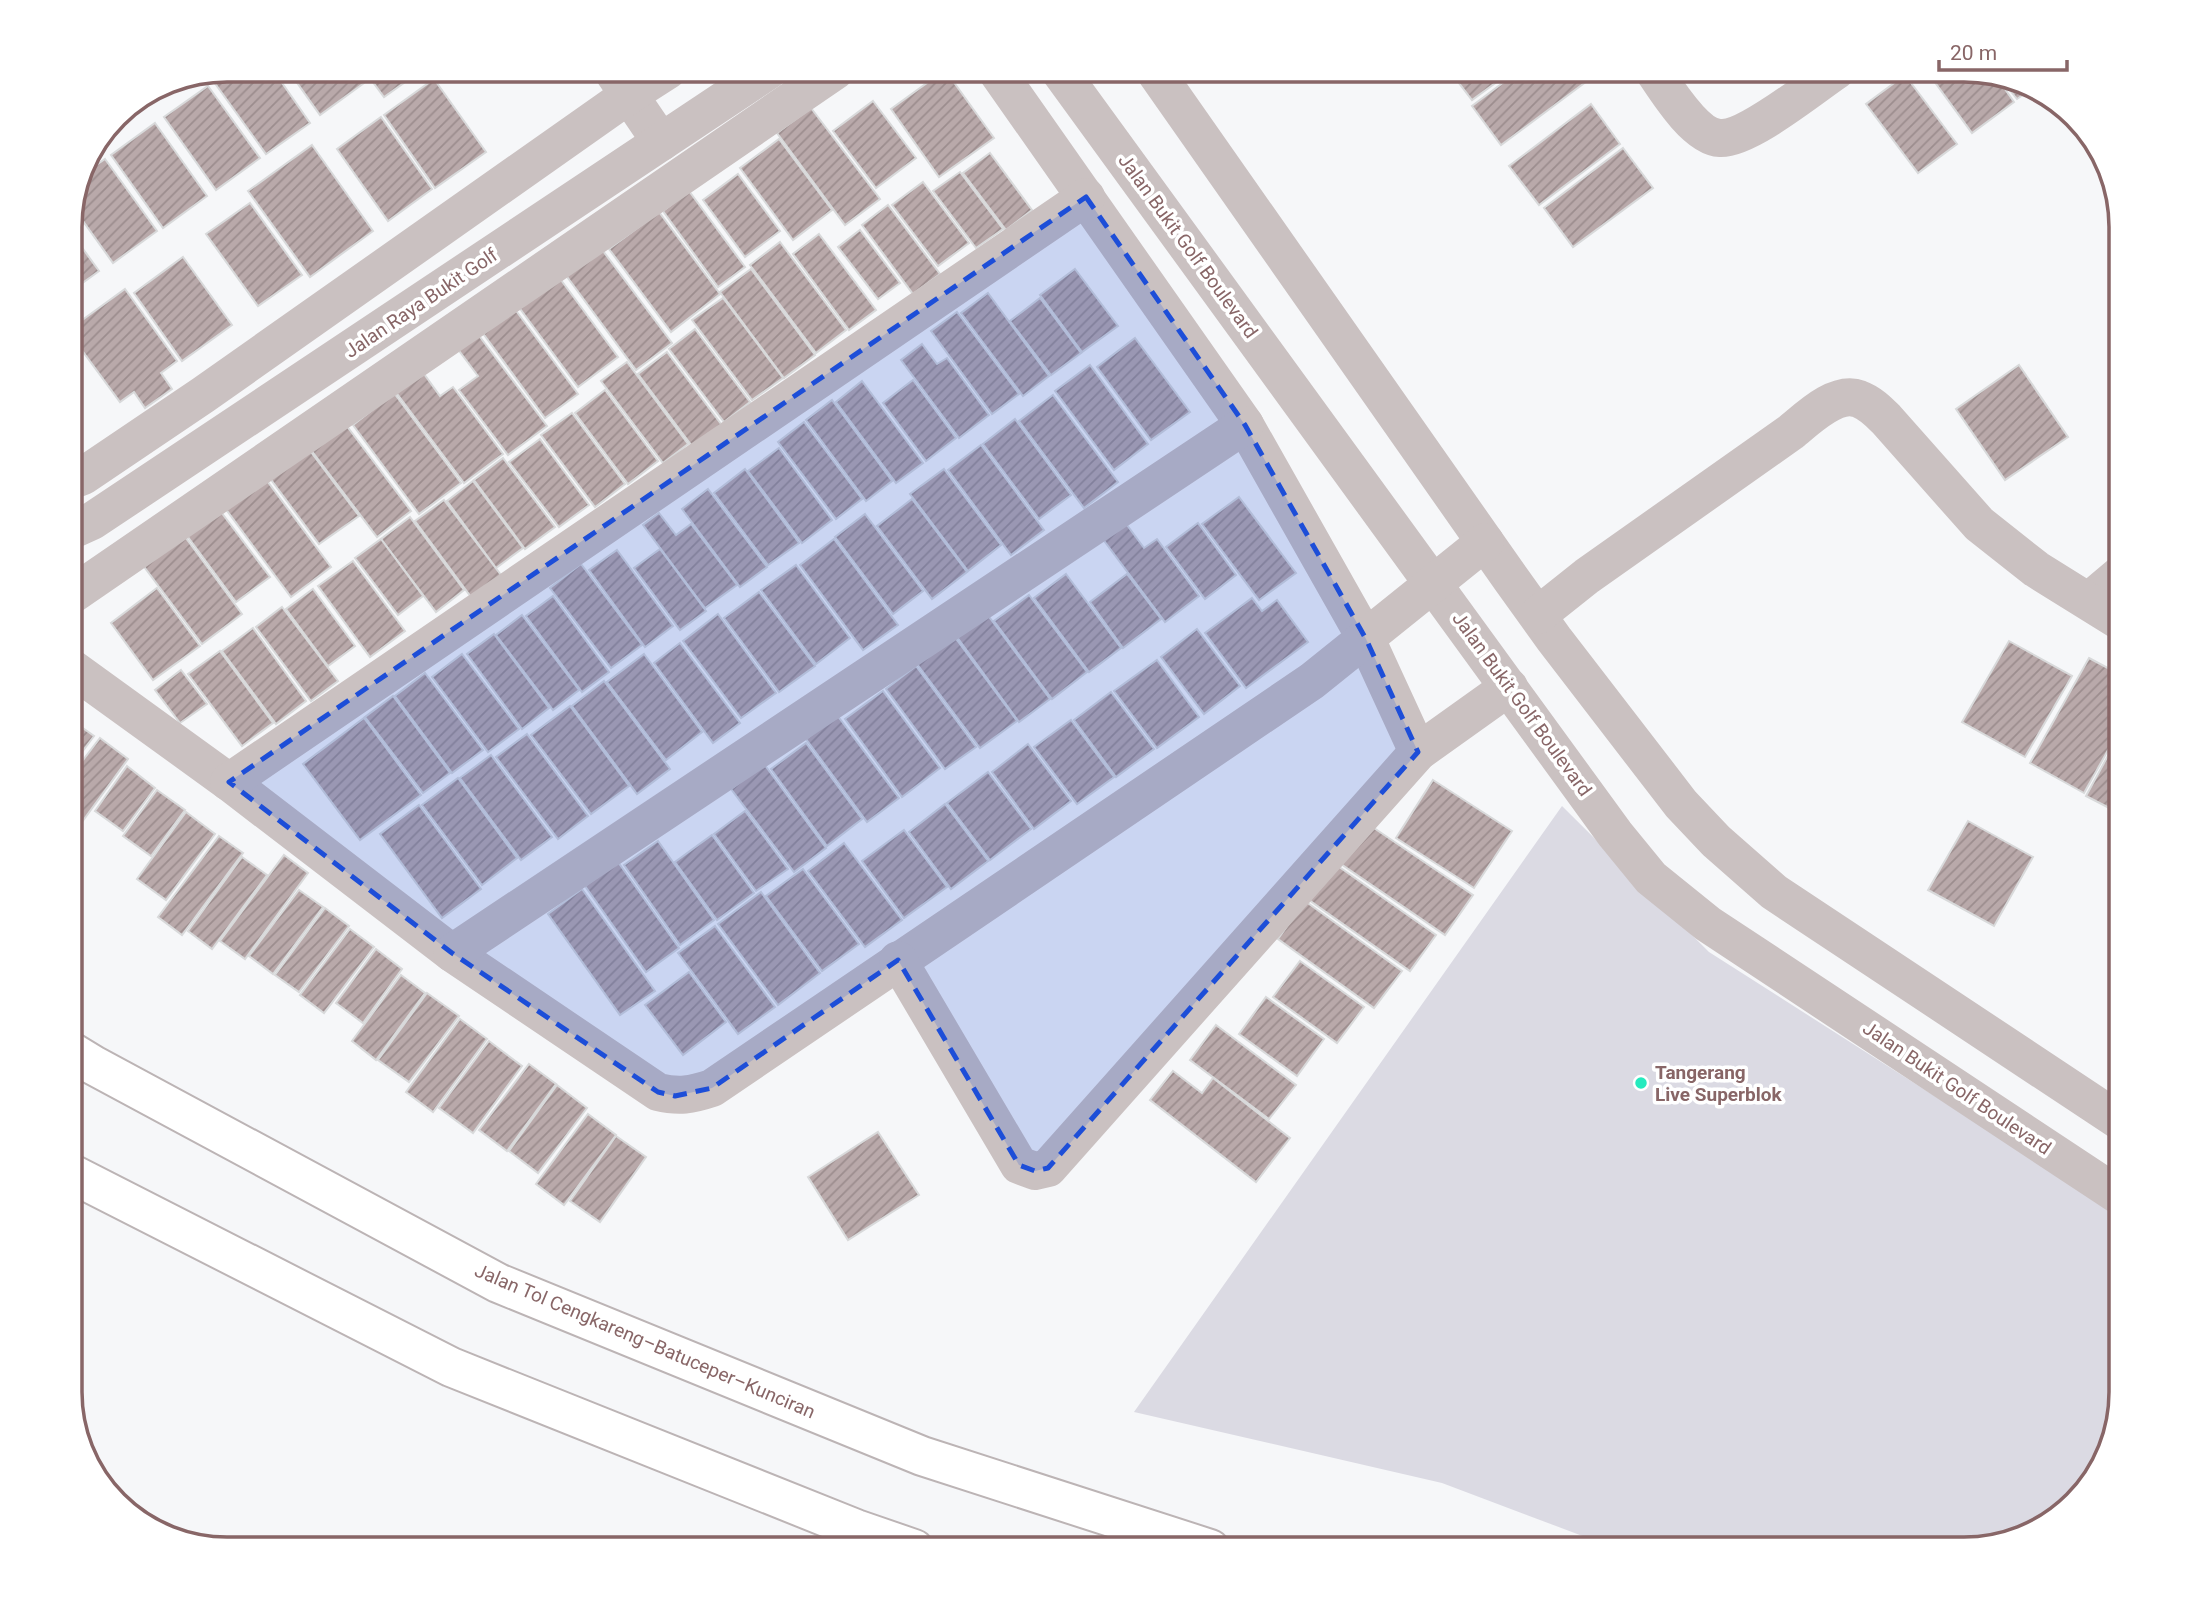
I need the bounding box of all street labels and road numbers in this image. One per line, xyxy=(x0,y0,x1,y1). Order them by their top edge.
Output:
street label: Jalan Bukit Golf Boulevard xyxy=(1113,149,1263,343)
street label: Jalan Raya Bukit Golf xyxy=(340,243,502,363)
street label: Jalan Bukit Golf Boulevard xyxy=(1447,607,1597,801)
street label: Jalan Bukit Golf Boulevard xyxy=(1858,1016,2056,1160)
street label: Jalan Tol Cengkareng–Batuceper–Kunciran xyxy=(471,1259,819,1423)

